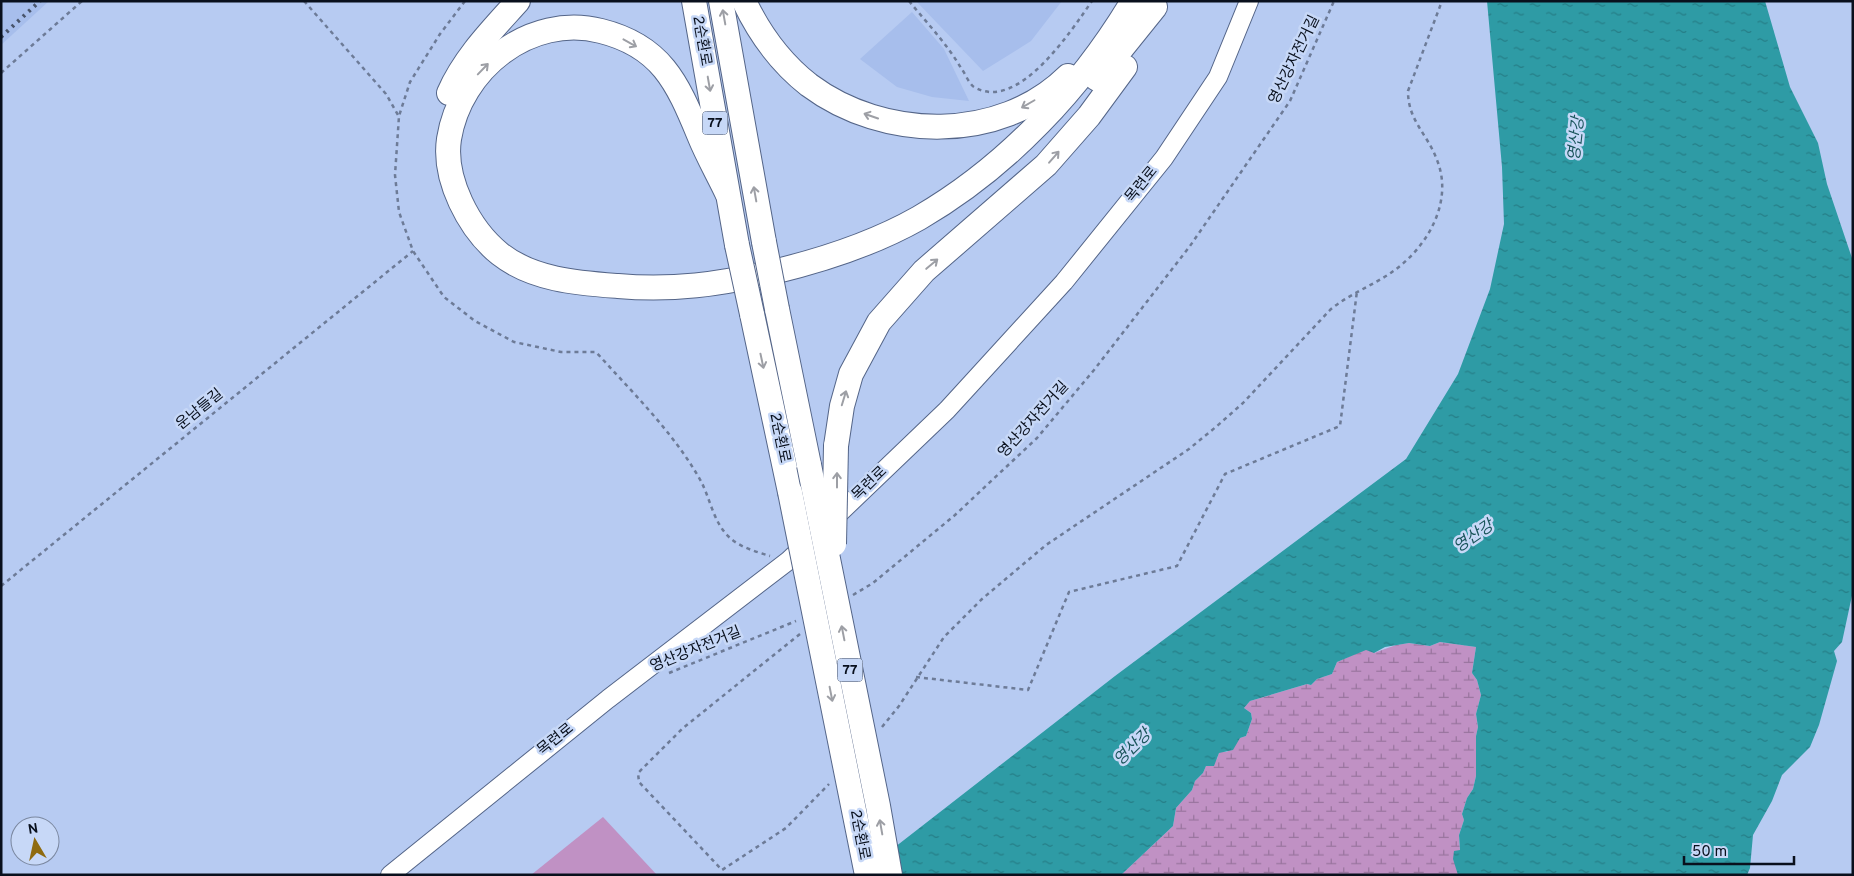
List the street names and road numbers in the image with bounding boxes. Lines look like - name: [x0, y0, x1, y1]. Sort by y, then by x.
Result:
- street label: 영산강자전거길: [1265, 12, 1325, 108]
- street label: 2순환로: [687, 14, 716, 68]
- road number: 77: [702, 112, 728, 134]
- street label: 목련로: [1122, 163, 1162, 207]
- street label: 영산강자전거길: [995, 378, 1073, 462]
- street label: 운남들길: [173, 385, 227, 435]
- street label: 2순환로: [764, 411, 795, 465]
- street label: 목련로: [849, 463, 891, 505]
- street label: 영산강자전거길: [648, 623, 744, 677]
- road number: 77: [838, 658, 862, 682]
- street label: 목련로: [534, 720, 578, 760]
- street label: 2순환로: [845, 808, 874, 862]

